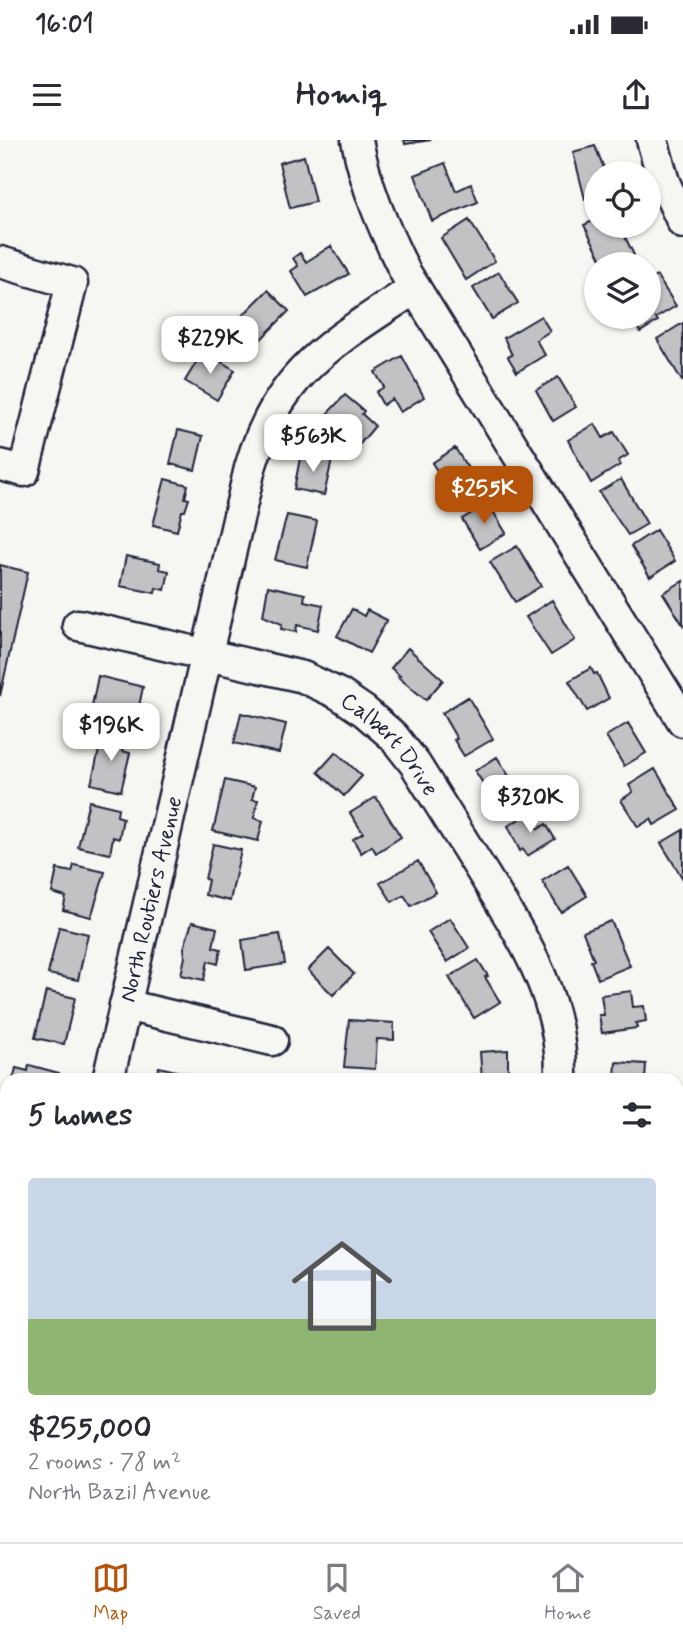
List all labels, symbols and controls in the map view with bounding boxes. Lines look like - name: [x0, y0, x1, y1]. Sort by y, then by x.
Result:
- text: 16:01: [35, 8, 94, 42]
- text: Homiq: [296, 74, 387, 116]
- icon: menu: [28, 76, 66, 114]
- icon: share: [617, 76, 655, 114]
- map controls: [584, 161, 661, 329]
- button: locate: [584, 161, 661, 238]
- button: layers: [584, 252, 661, 329]
- pin: $229K: [161, 316, 259, 376]
- text: $229K: [177, 324, 243, 354]
- pin: $563K: [264, 414, 362, 474]
- text: $563K: [280, 422, 346, 452]
- pin: $255K: [435, 466, 533, 526]
- text: $255K: [451, 474, 517, 504]
- street label: Calbert Drive: [334, 686, 444, 802]
- pin: $196K: [62, 704, 160, 763]
- text: $196K: [79, 711, 143, 741]
- pin: $320K: [481, 776, 579, 835]
- text: $320K: [497, 783, 563, 813]
- street label: North Routiers Avenue: [114, 793, 190, 1005]
- text: 5 homes: [28, 1096, 133, 1135]
- icon: filters: [618, 1096, 656, 1134]
- icon: home: [279, 1223, 405, 1349]
- text: $255,000: [28, 1409, 151, 1448]
- text: 2 rooms · 78 m²: [28, 1448, 181, 1478]
- text: North Bazil Avenue: [28, 1478, 211, 1508]
- tab: Map: [92, 1559, 130, 1626]
- tab: Saved: [313, 1559, 361, 1626]
- tab: Home: [544, 1559, 591, 1626]

